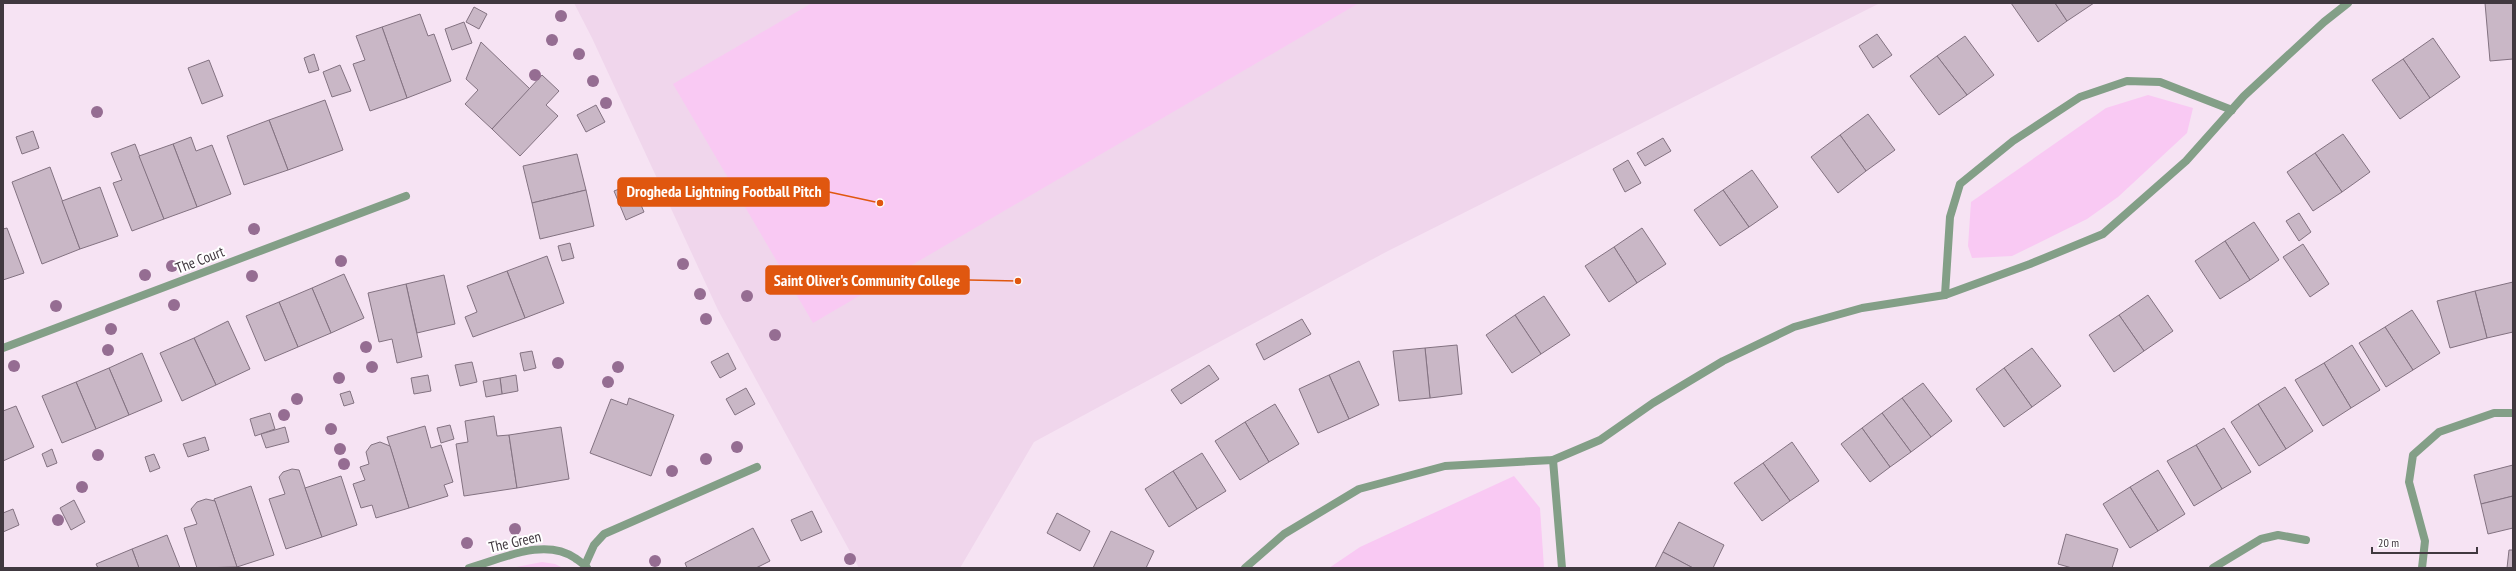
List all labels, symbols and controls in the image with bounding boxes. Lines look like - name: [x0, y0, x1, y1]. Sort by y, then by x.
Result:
- callout: Drogheda Lightning Football Pitch: [618, 178, 829, 206]
- text: Drogheda Lightning Football Pitch: [626, 181, 822, 201]
- street label: The Court: [173, 242, 227, 277]
- callout: Saint Oliver's Community College: [766, 266, 969, 294]
- text: Saint Oliver's Community College: [774, 270, 960, 290]
- street label: The Green: [487, 526, 543, 557]
- scale bar: [2372, 529, 2477, 555]
- text: 20 m: [2378, 535, 2399, 550]

